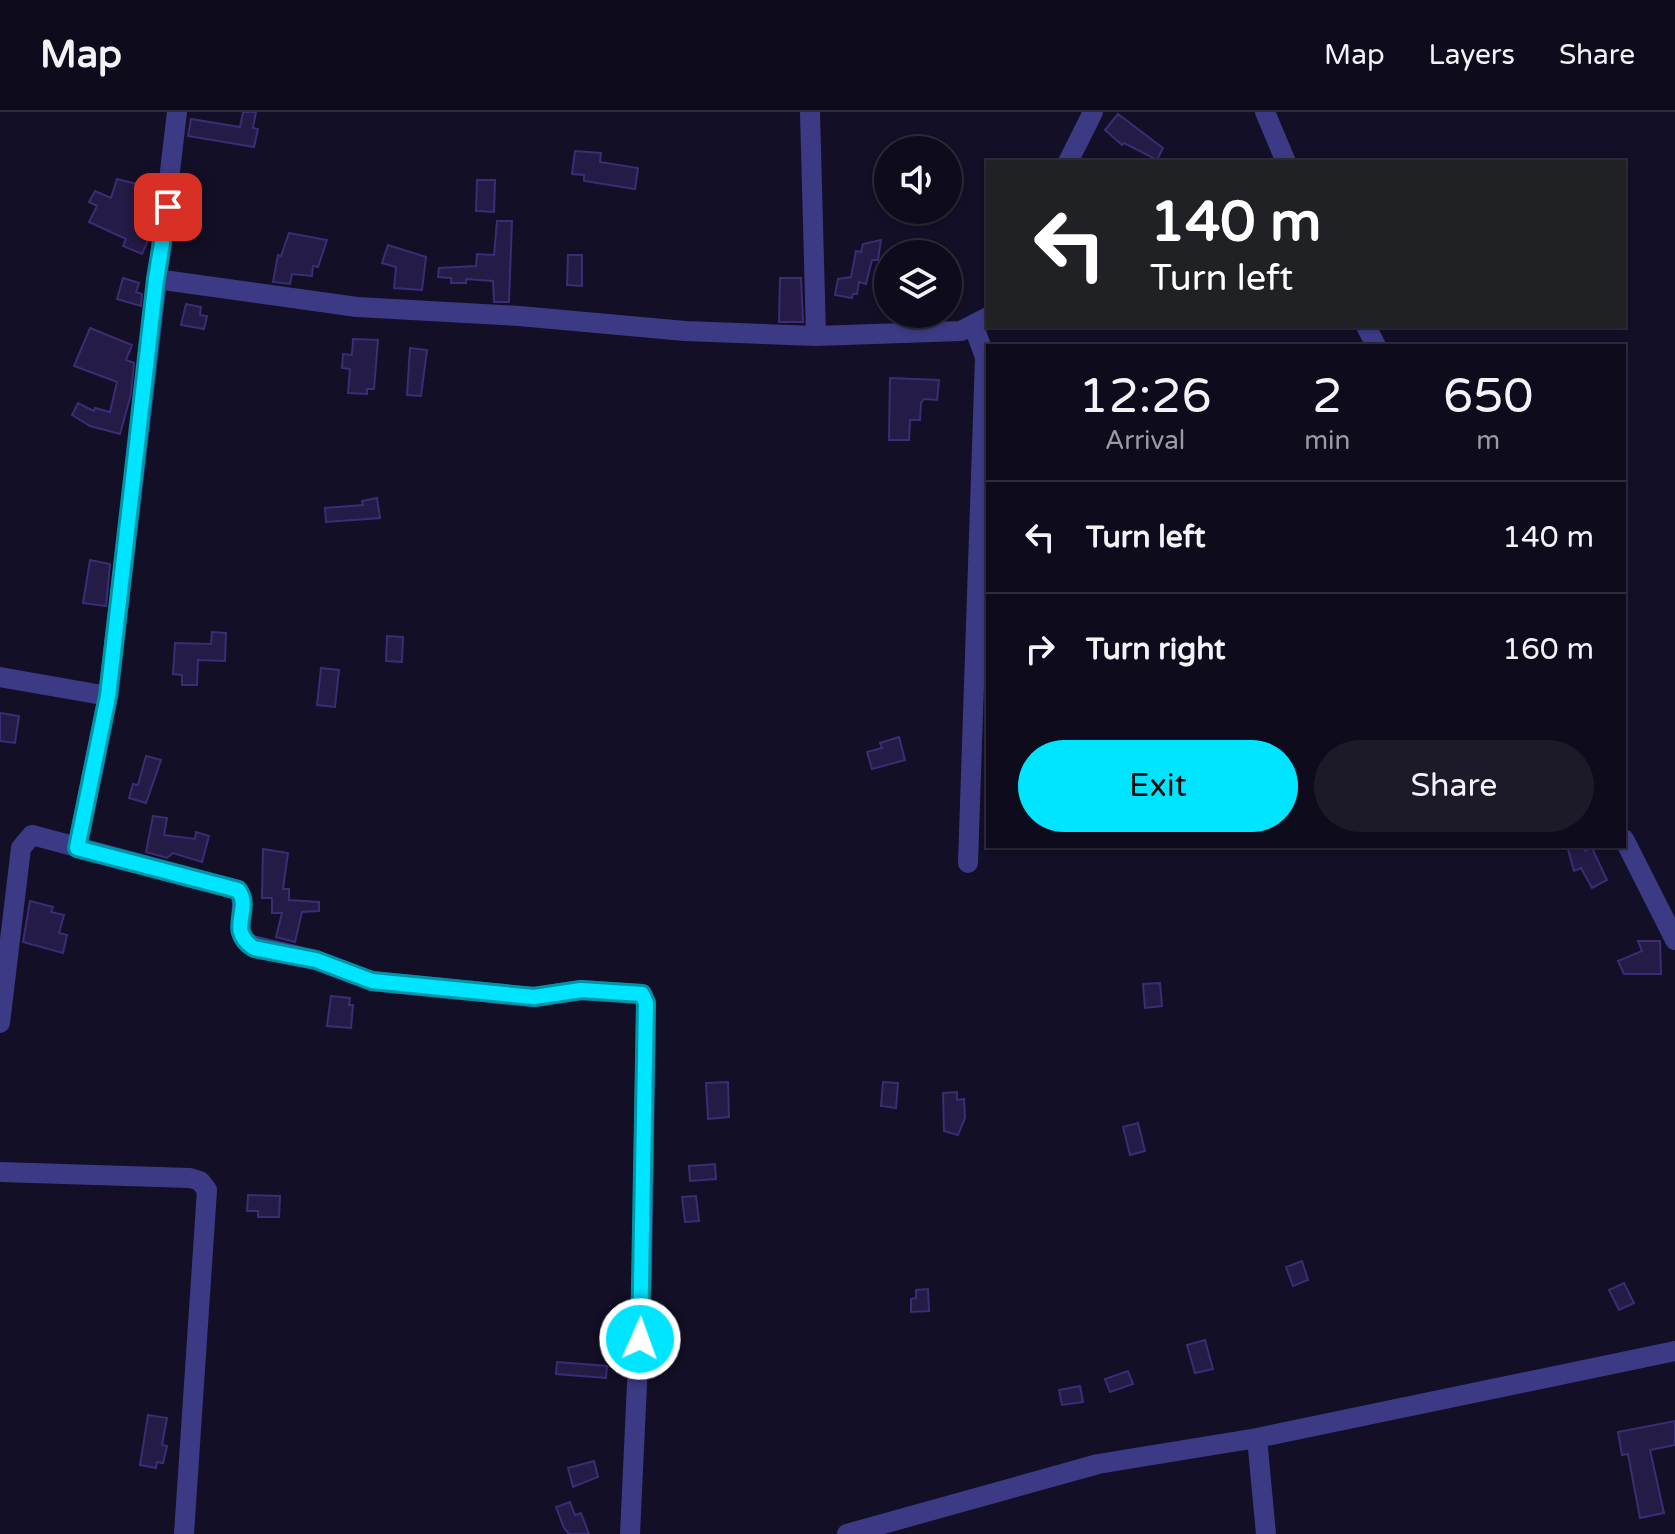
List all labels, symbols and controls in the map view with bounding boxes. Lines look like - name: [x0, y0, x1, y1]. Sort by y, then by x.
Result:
- text: Map: [40, 32, 122, 78]
- text: Map: [1324, 38, 1385, 72]
- text: Layers: [1429, 38, 1515, 72]
- text: Share: [1559, 38, 1635, 72]
- map controls: [874, 136, 962, 328]
- button: sound: [874, 136, 962, 224]
- pin: [134, 173, 202, 241]
- icon: arrive: [146, 185, 190, 229]
- text: 140 m: [1150, 189, 1321, 256]
- icon: left: [1018, 192, 1122, 296]
- button: layers: [874, 240, 962, 328]
- text: Turn left: [1150, 257, 1293, 300]
- text: 12:26: [1079, 368, 1212, 426]
- text: 2: [1312, 368, 1342, 426]
- text: 650: [1443, 368, 1533, 426]
- text: Arrival: [1105, 425, 1185, 456]
- text: min: [1304, 425, 1350, 456]
- text: m: [1476, 425, 1500, 456]
- icon: left: [1018, 515, 1062, 559]
- text: Turn left: [1086, 519, 1205, 556]
- text: 140 m: [1502, 519, 1594, 556]
- icon: right: [1018, 627, 1062, 671]
- text: Turn right: [1086, 631, 1226, 668]
- text: 160 m: [1502, 631, 1594, 668]
- button: Exit: [1018, 740, 1298, 832]
- button: Share: [1314, 740, 1594, 832]
- position arrow: [598, 1297, 682, 1381]

